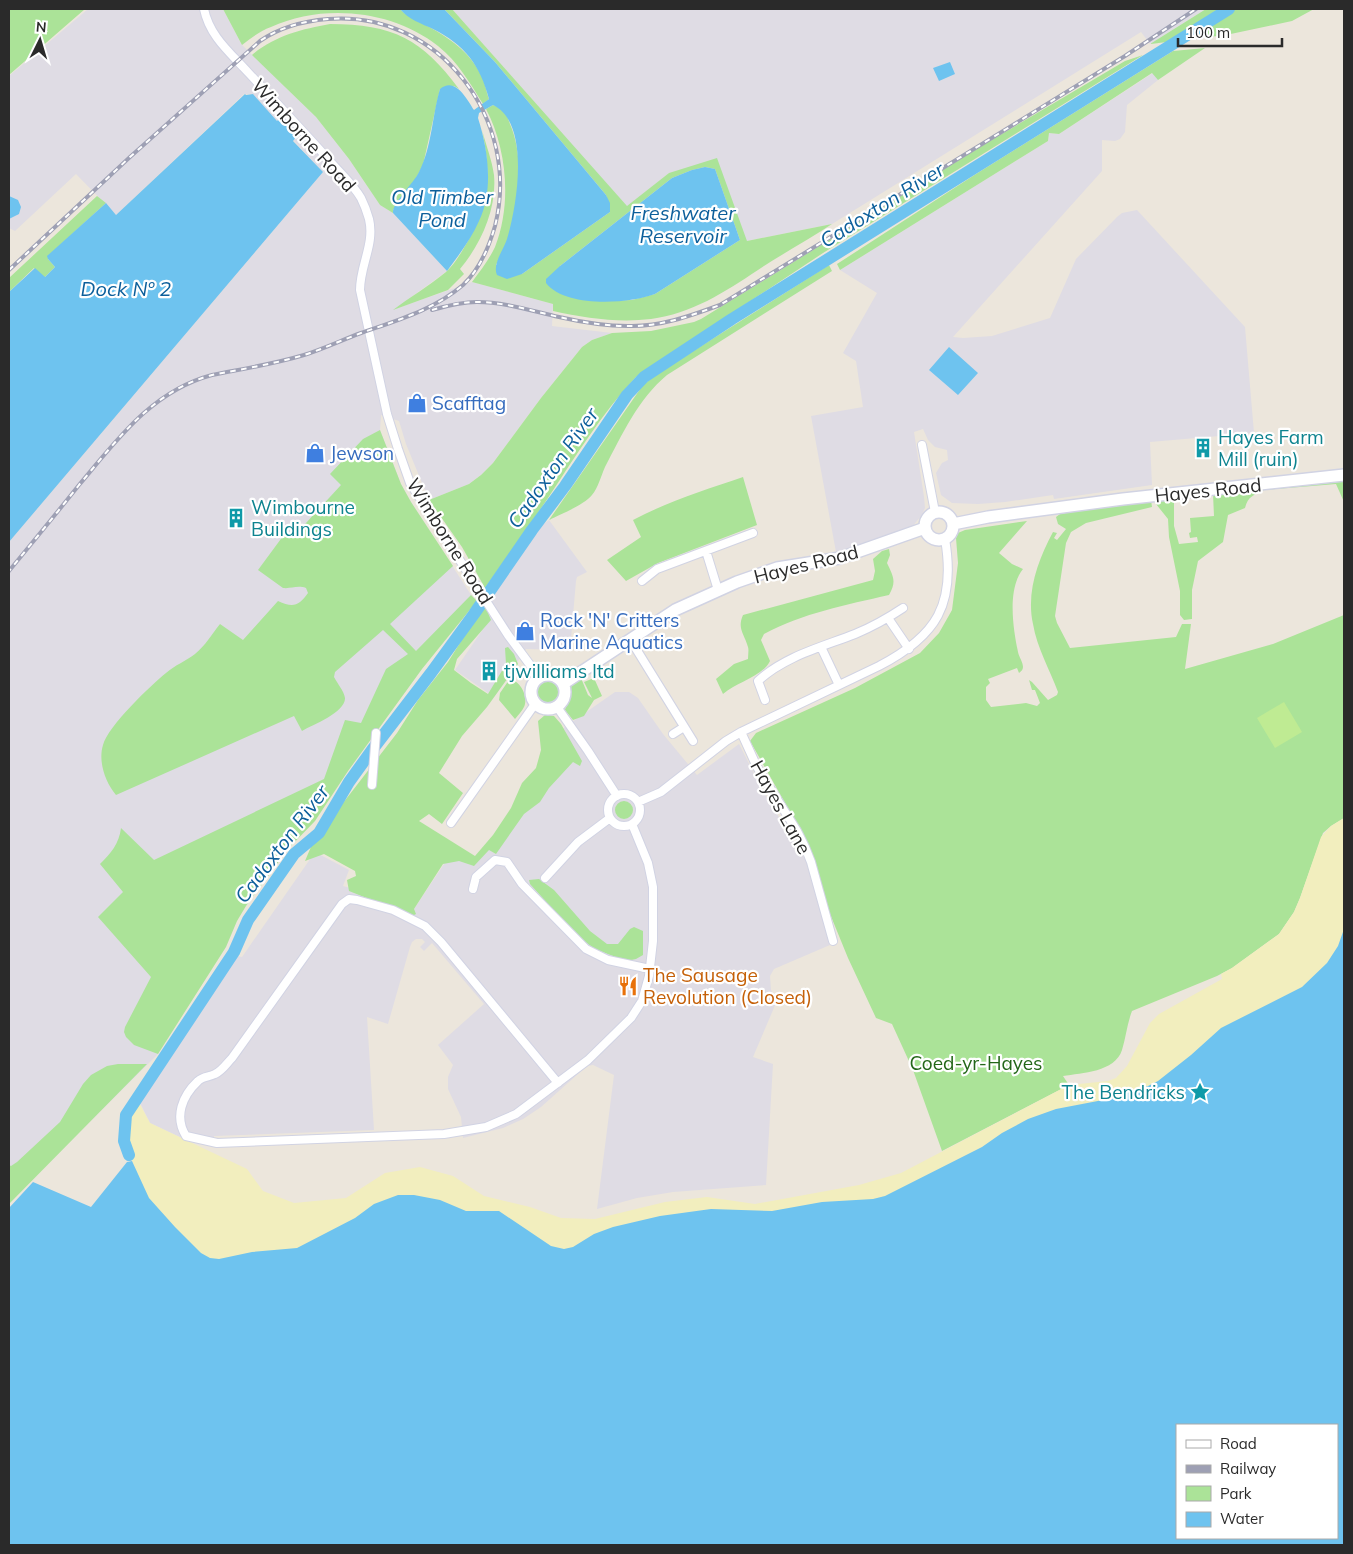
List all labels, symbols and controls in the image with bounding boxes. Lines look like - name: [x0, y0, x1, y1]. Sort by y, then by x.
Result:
- north arrow: [15, 15, 65, 65]
- scale bar: [1178, 15, 1282, 47]
- text: N: [35, 18, 47, 36]
- text: 100 m: [1186, 23, 1230, 42]
- street label: Wimborne Road: [247, 73, 361, 197]
- water label: Cadoxton River: [815, 156, 949, 253]
- water label: Old Timber Pond: [391, 184, 494, 232]
- water label: Freshwater Reservoir: [631, 200, 736, 248]
- water label: Dock Nº 2: [81, 276, 171, 301]
- place label: Scafftag: [432, 391, 506, 415]
- shop icon: Scafftag: [406, 392, 428, 414]
- water label: Cadoxton River: [502, 402, 604, 533]
- place label: Hayes Farm Mill (ruin): [1218, 425, 1324, 471]
- building icon: Hayes Farm Mill (ruin): [1192, 437, 1214, 459]
- place label: Jewson: [330, 441, 394, 465]
- shop icon: Jewson: [304, 442, 326, 464]
- street label: Hayes Road: [1153, 472, 1263, 508]
- street label: Wimborne Road: [402, 473, 498, 609]
- place label: Wimbourne Buildings: [251, 495, 355, 541]
- building icon: Wimbourne Buildings: [225, 507, 247, 529]
- street label: Hayes Road: [751, 539, 861, 589]
- place label: Rock 'N' Critters Marine Aquatics: [540, 608, 683, 654]
- shop icon: Rock 'N' Critters Marine Aquatics: [514, 620, 536, 642]
- place label: tjwilliams ltd: [504, 659, 615, 683]
- building icon: tjwilliams ltd: [478, 660, 500, 682]
- street label: Hayes Lane: [745, 756, 817, 858]
- water label: Cadoxton River: [229, 779, 335, 908]
- place label: The Sausage Revolution (Closed): [643, 963, 812, 1009]
- restaurant icon: The Sausage Revolution (Closed): [617, 975, 639, 997]
- park label: Coed-yr-Hayes: [910, 1051, 1042, 1075]
- place label: The Bendricks: [1061, 1080, 1185, 1104]
- place icon: The Bendricks: [1189, 1081, 1211, 1103]
- legend: [1176, 1424, 1338, 1539]
- text: Road: [1220, 1434, 1257, 1453]
- text: Railway: [1220, 1459, 1276, 1478]
- text: Park: [1220, 1484, 1252, 1503]
- text: Water: [1220, 1509, 1264, 1528]

